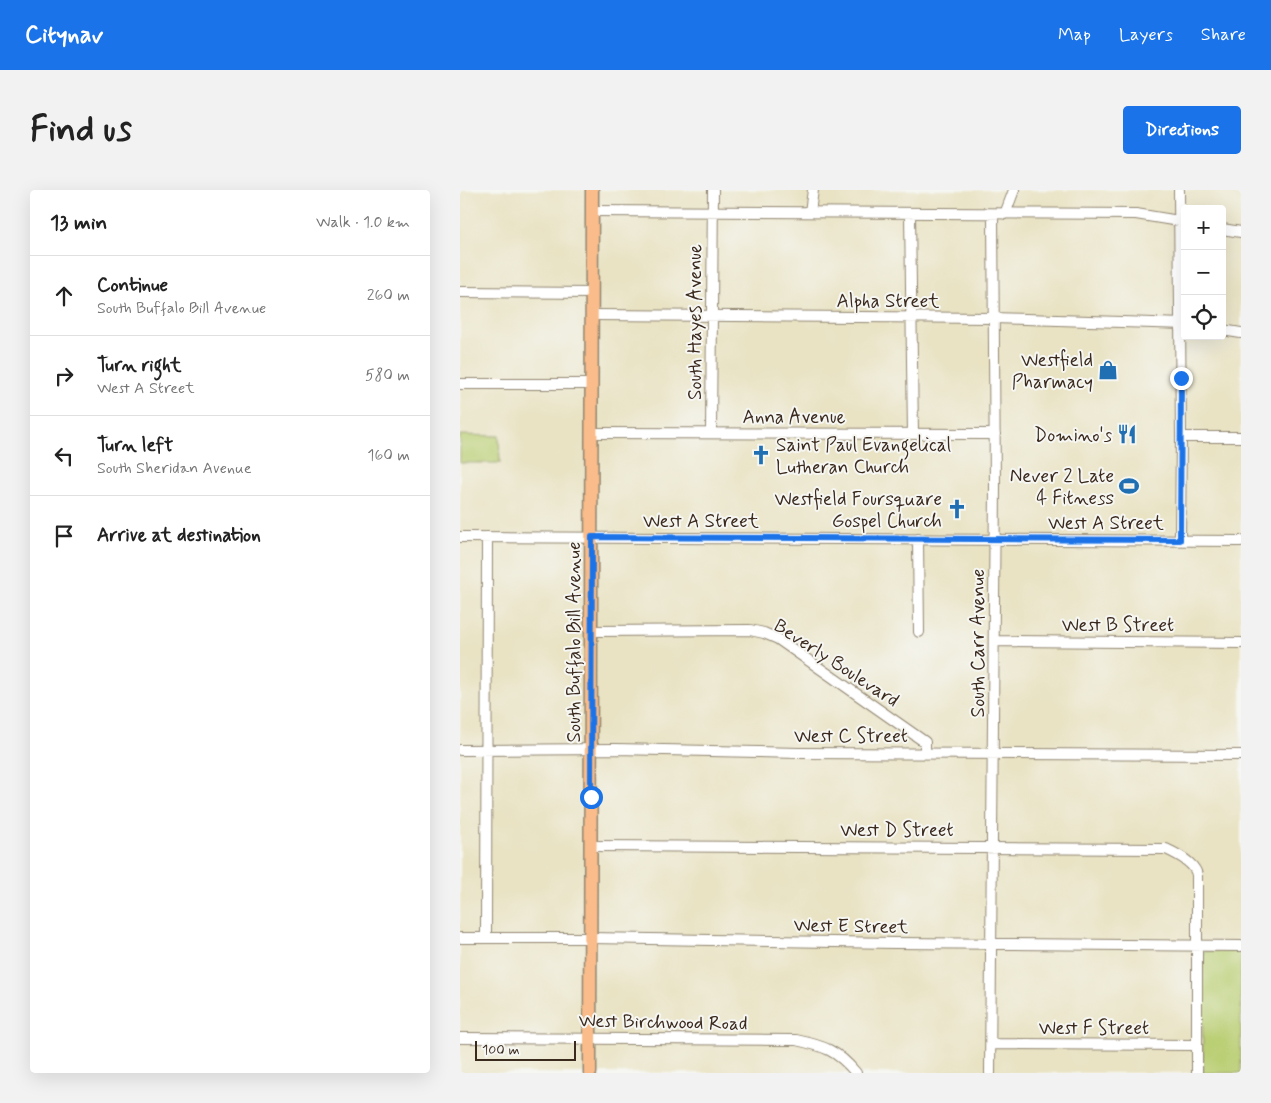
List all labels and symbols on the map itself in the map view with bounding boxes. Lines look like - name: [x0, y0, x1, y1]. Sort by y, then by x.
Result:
- street label: South Hayes Avenue: [683, 244, 708, 400]
- street label: Alpha Street: [837, 289, 939, 314]
- place label: Westfield Pharmacy: [1012, 348, 1093, 395]
- shop icon: Westfield Pharmacy: [1097, 359, 1119, 381]
- route end: [1170, 367, 1193, 390]
- street label: Anna Avenue: [743, 405, 846, 430]
- place label: Domino's: [1034, 423, 1113, 448]
- restaurant icon: Domino's: [1116, 423, 1138, 445]
- place label: Saint Paul Evangelical Lutheran Church: [776, 433, 952, 480]
- church icon: Saint Paul Evangelical Lutheran Church: [750, 444, 772, 466]
- place label: Never 2 Late 4 Fitness: [1010, 464, 1114, 511]
- sports icon: Never 2 Late 4 Fitness: [1118, 475, 1140, 497]
- place label: Westfield Foursquare Gospel Church: [775, 487, 942, 534]
- church icon: Westfield Foursquare Gospel Church: [946, 498, 968, 520]
- street label: West A Street: [643, 509, 759, 534]
- street label: West A Street: [1048, 511, 1164, 536]
- street label: South Buffalo Bill Avenue: [562, 542, 587, 742]
- street label: South Carr Avenue: [966, 569, 991, 717]
- street label: Beverly Boulevard: [769, 613, 904, 713]
- street label: West B Street: [1062, 613, 1174, 638]
- street label: West C Street: [794, 724, 908, 749]
- route start: [580, 786, 603, 809]
- street label: West D Street: [840, 818, 954, 843]
- street label: West E Street: [793, 913, 909, 940]
- street label: West Birchwood Road: [578, 1009, 748, 1036]
- street label: West F Street: [1039, 1016, 1149, 1041]
- scale bar: [475, 1038, 576, 1061]

